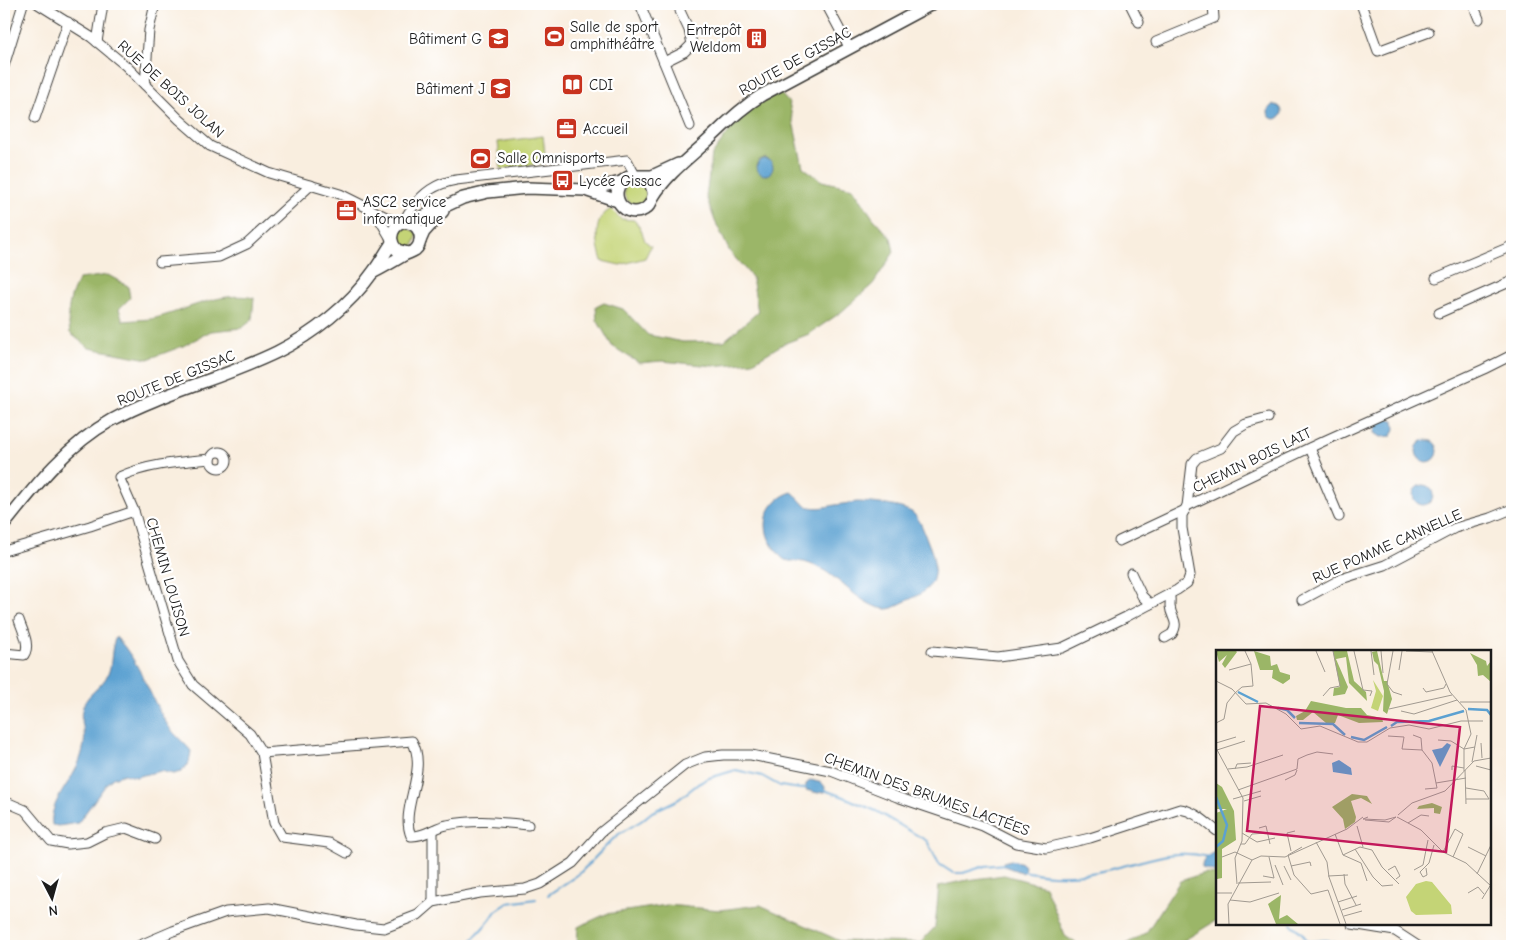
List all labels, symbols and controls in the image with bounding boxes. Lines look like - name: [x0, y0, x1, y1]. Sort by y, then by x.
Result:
- place label: Salle de sport amphithéâtre: [570, 18, 659, 53]
- place label: Entrepôt Weldom: [686, 21, 742, 56]
- street label: ROUTE DE GISSAC: [736, 23, 854, 99]
- sports icon: Salle de sport amphithéâtre: [542, 24, 566, 48]
- school or university icon: Bâtiment G: [486, 27, 510, 51]
- building icon: Entrepôt Weldom: [745, 27, 769, 51]
- place label: Bâtiment G: [409, 30, 482, 48]
- street label: RUE DE BOIS JOLAN: [114, 36, 228, 142]
- library icon: CDI: [561, 73, 585, 97]
- place label: CDI: [589, 76, 613, 94]
- school or university icon: Bâtiment J: [489, 77, 513, 101]
- place label: Bâtiment J: [416, 80, 485, 98]
- office icon: Accueil: [555, 117, 579, 141]
- place label: Accueil: [583, 120, 628, 138]
- sports icon: Salle Omnisports: [469, 146, 493, 170]
- place label: Salle Omnisports: [497, 149, 605, 167]
- bus stop icon: Lycée Gissac: [551, 169, 575, 193]
- place label: Lycée Gissac: [579, 172, 662, 190]
- place label: ASC2 service informatique: [363, 193, 447, 228]
- office icon: ASC2 service informatique: [335, 199, 359, 223]
- street label: ROUTE DE GISSAC: [114, 346, 238, 410]
- street label: CHEMIN BOIS LAIT: [1190, 423, 1315, 497]
- street label: RUE POMME CANNELLE: [1310, 505, 1464, 587]
- street label: CHEMIN LOUISON: [142, 515, 194, 639]
- inset map: [1216, 650, 1491, 925]
- street label: CHEMIN DES BRUMES LACTÉES: [822, 747, 1033, 840]
- north arrow: [28, 872, 78, 922]
- text: N: [48, 902, 59, 919]

